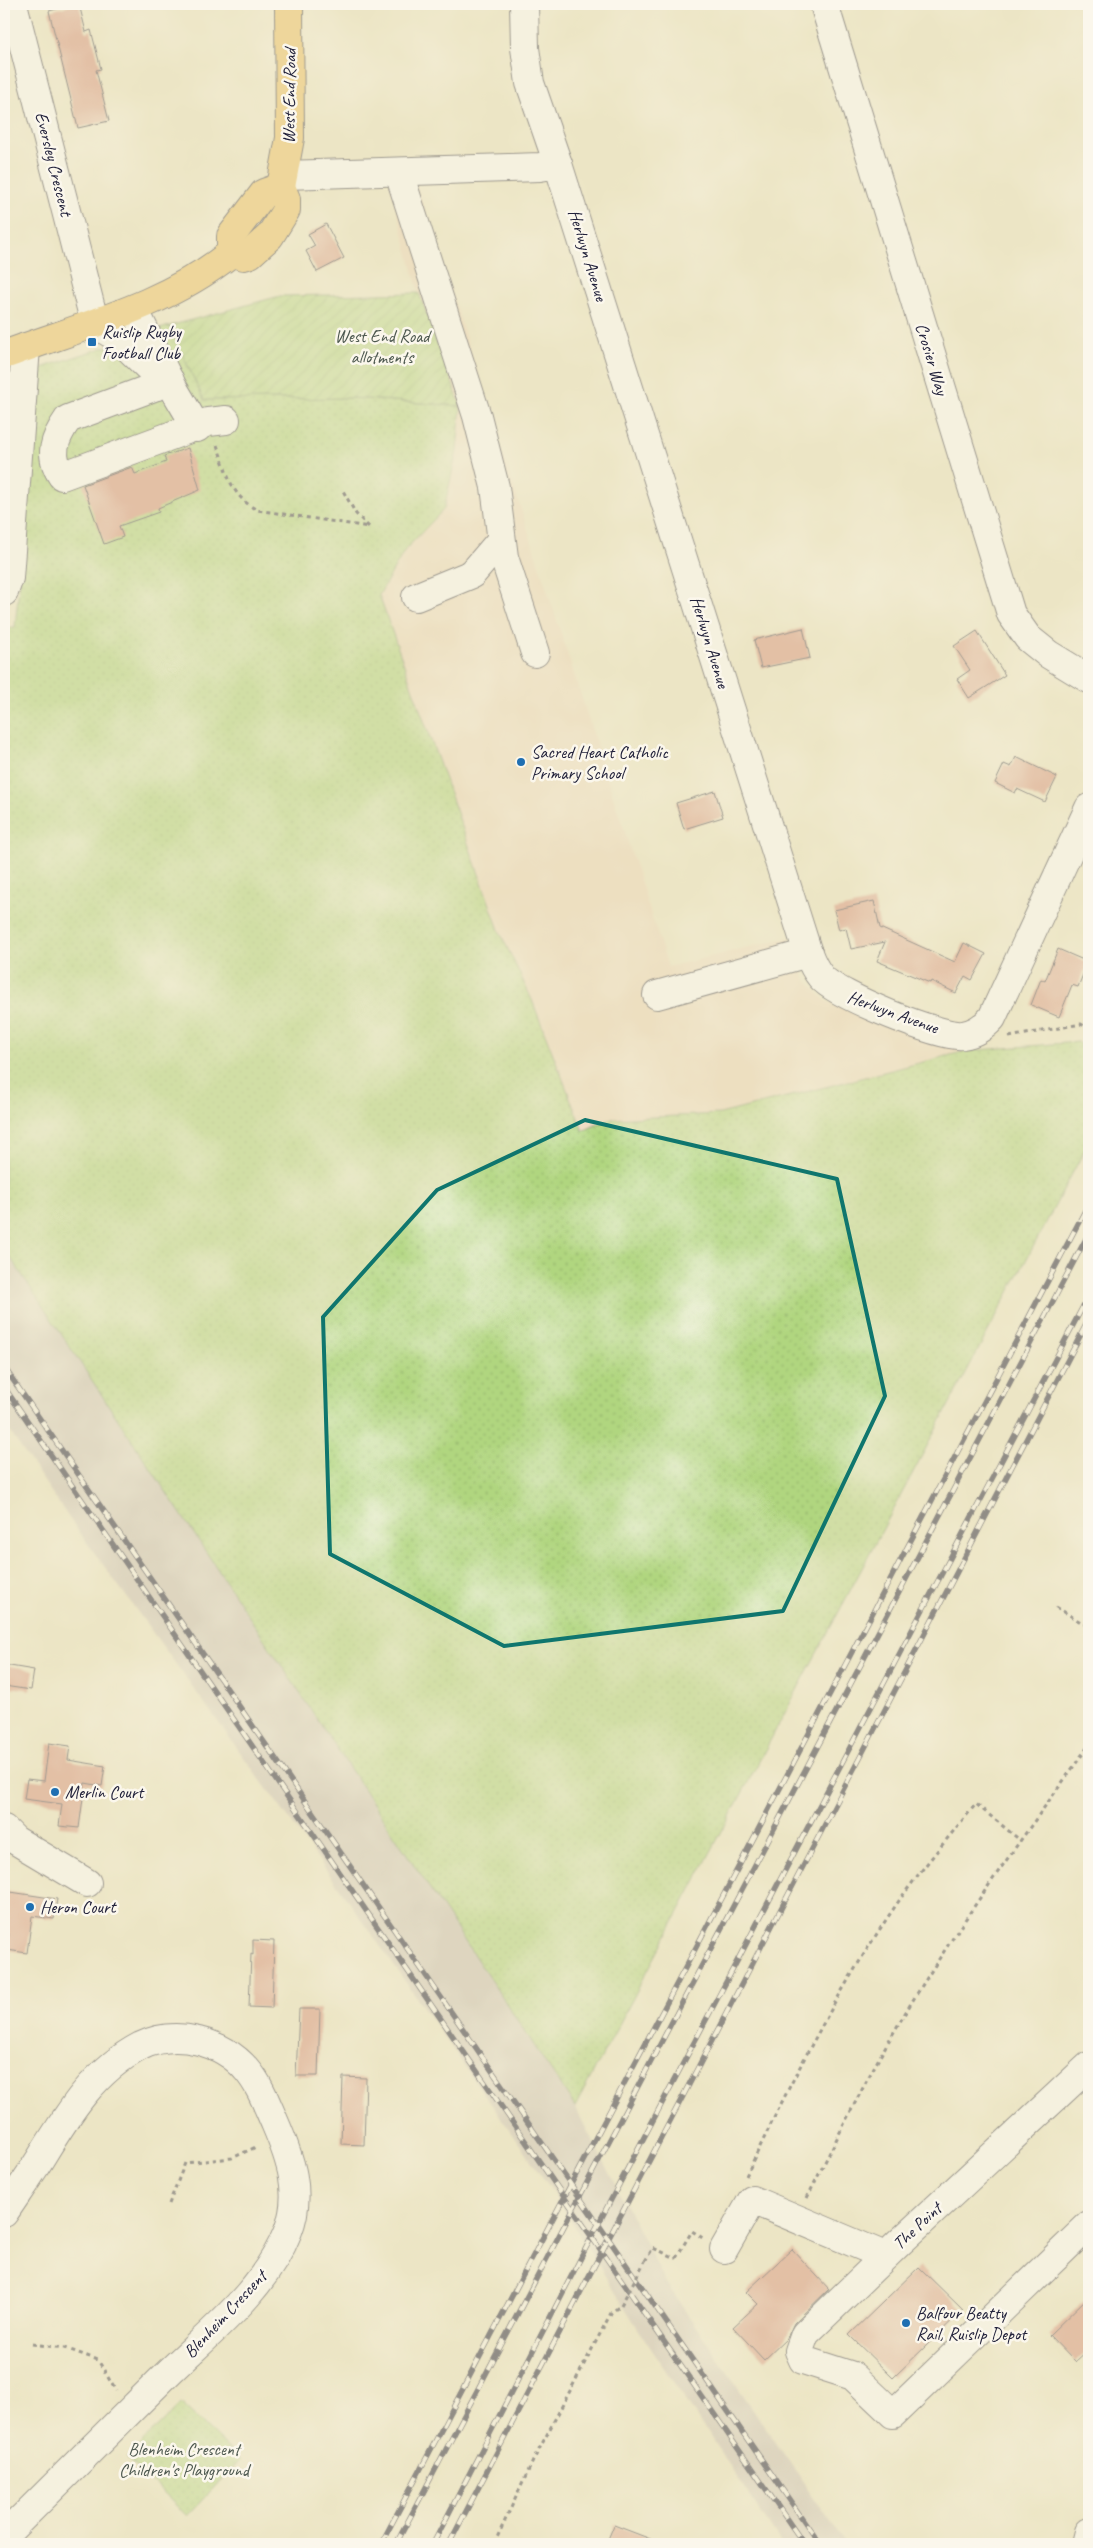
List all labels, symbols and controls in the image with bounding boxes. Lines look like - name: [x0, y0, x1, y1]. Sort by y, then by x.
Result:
- street label: West End Road: [277, 46, 301, 144]
- street label: Eversley Crescent: [30, 110, 78, 220]
- street label: Herlwyn Avenue: [564, 206, 613, 305]
- street label: Crosier Way: [911, 320, 954, 399]
- place label: Ruislip Rugby Football Club: [102, 321, 183, 364]
- park label: West End Road allotments: [335, 325, 432, 368]
- marker: Ruislip Rugby Football Club: [86, 336, 98, 348]
- street label: Herlwyn Avenue: [686, 593, 735, 692]
- place label: Sacred Heart Catholic Primary School: [531, 741, 669, 784]
- marker: Sacred Heart Catholic Primary School: [515, 756, 527, 768]
- street label: Herlwyn Avenue: [845, 985, 942, 1039]
- place label: Merlin Court: [65, 1781, 145, 1803]
- marker: Merlin Court: [49, 1786, 61, 1798]
- place label: Heron Court: [40, 1896, 117, 1918]
- marker: Heron Court: [24, 1901, 36, 1913]
- street label: The Point: [888, 2196, 948, 2254]
- street label: Blenheim Crescent: [179, 2263, 273, 2362]
- place label: Balfour Beatty Rail, Ruislip Depot: [916, 2302, 1028, 2345]
- marker: Balfour Beatty Rail, Ruislip Depot: [900, 2317, 912, 2329]
- park label: Blenheim Crescent Children's Playground: [119, 2438, 252, 2481]

